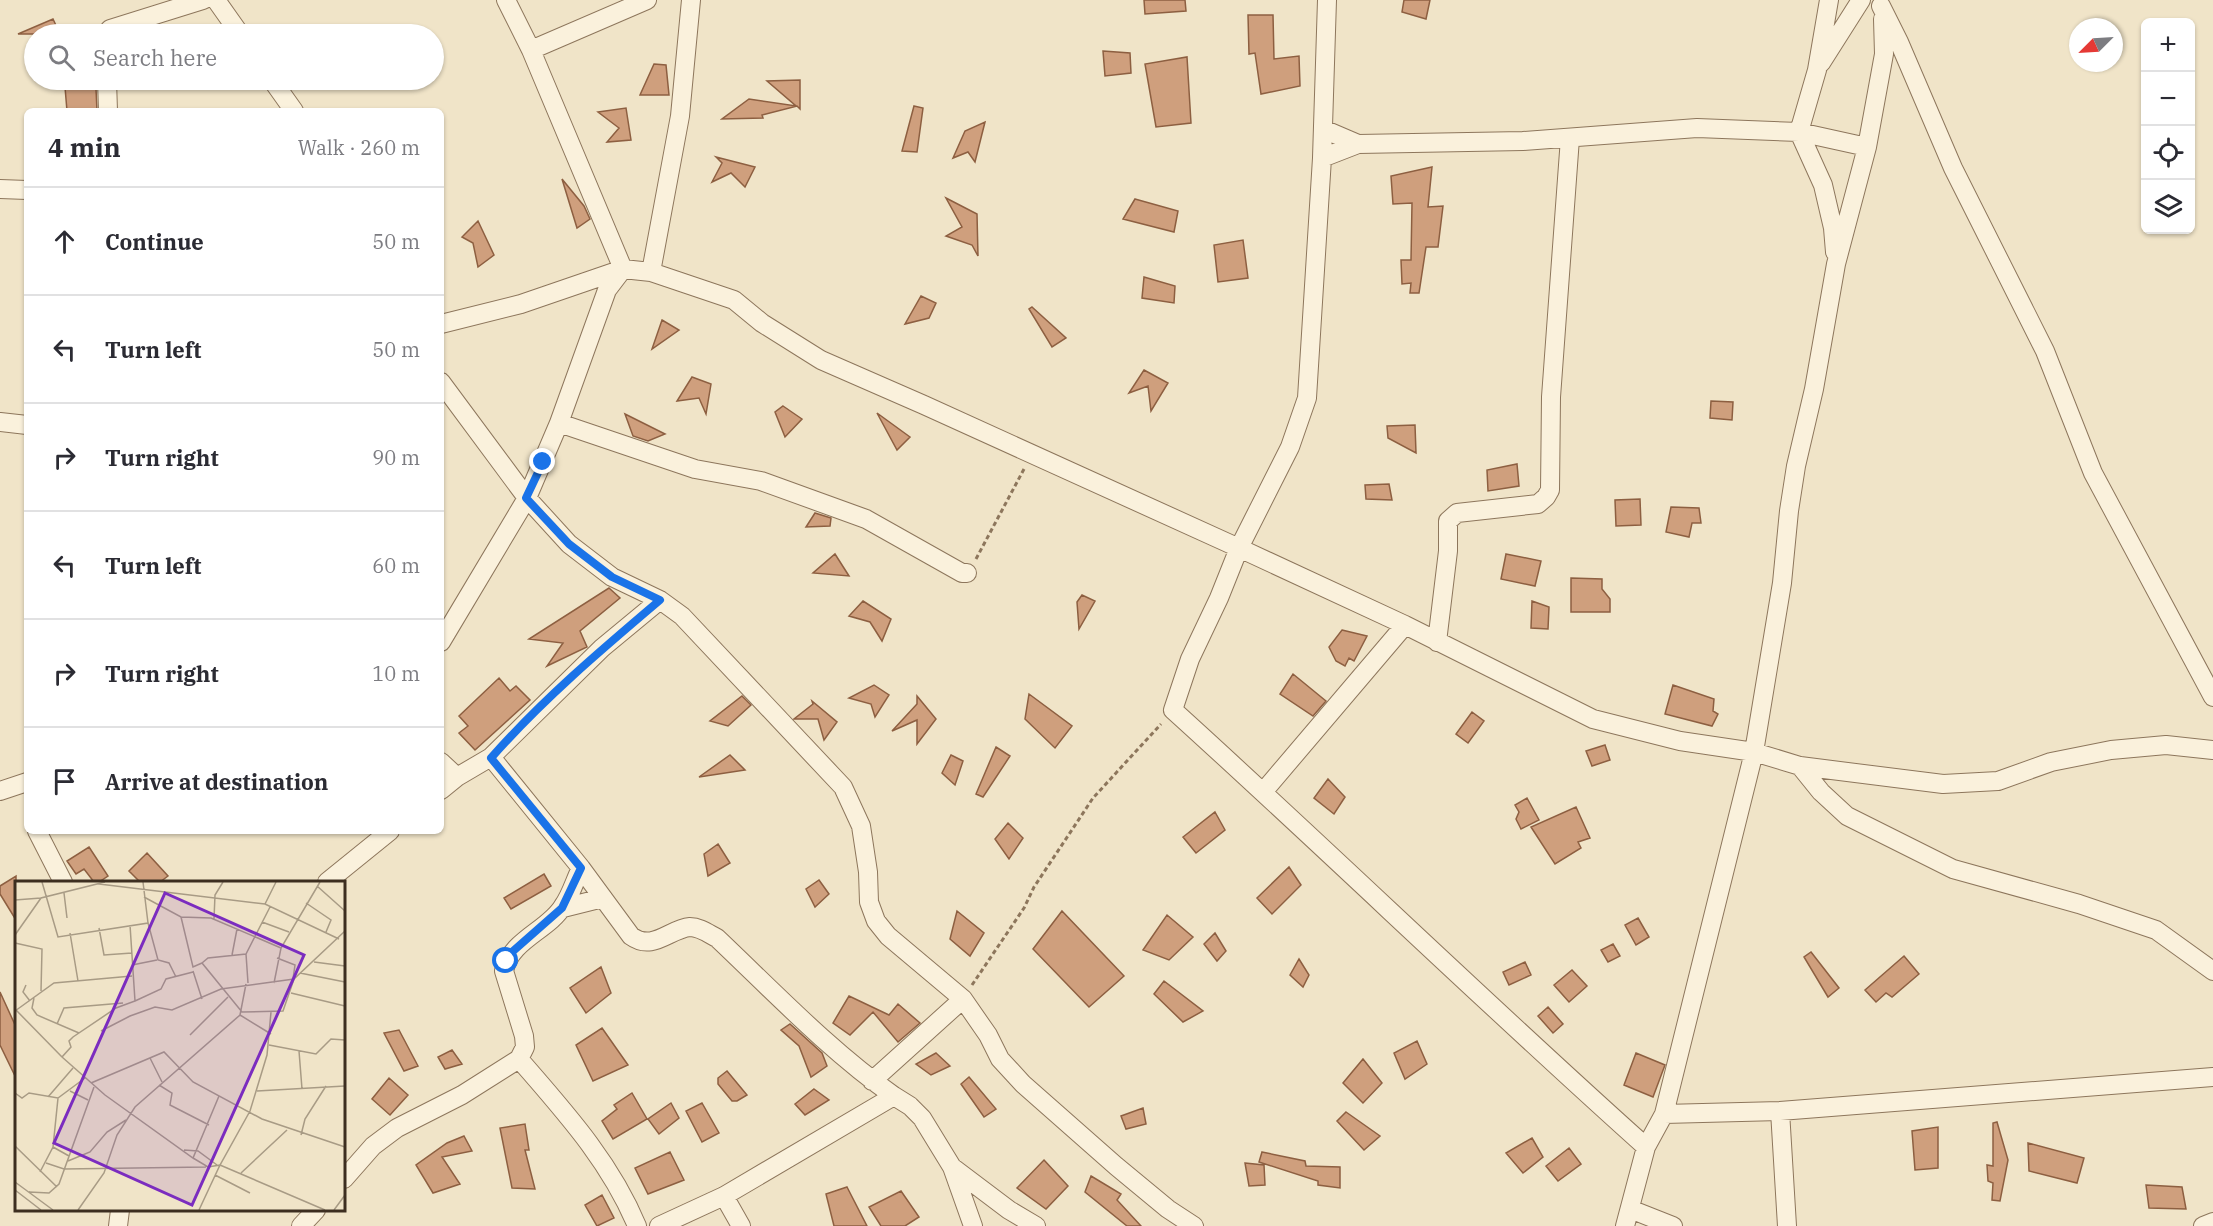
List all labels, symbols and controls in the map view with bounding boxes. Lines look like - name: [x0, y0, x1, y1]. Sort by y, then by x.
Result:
- north arrow: [2069, 18, 2123, 72]
- map controls: [2141, 18, 2195, 234]
- button: +: [2141, 18, 2195, 72]
- search box: [24, 24, 444, 90]
- icon: search: [45, 41, 78, 74]
- text: Search here: [93, 43, 217, 72]
- button: −: [2141, 72, 2195, 126]
- button: locate: [2141, 126, 2195, 180]
- text: 4 min: [48, 130, 121, 164]
- text: Walk · 260 m: [298, 134, 420, 161]
- button: layers: [2141, 180, 2195, 234]
- icon: ahead: [48, 225, 81, 258]
- text: Continue: [105, 227, 204, 256]
- text: 50 m: [372, 228, 420, 255]
- icon: left: [48, 333, 81, 366]
- text: Turn left: [105, 335, 201, 364]
- text: 50 m: [372, 336, 420, 363]
- icon: right: [48, 441, 81, 474]
- text: Turn right: [105, 443, 219, 472]
- text: 90 m: [372, 444, 420, 471]
- route end: [529, 448, 555, 474]
- icon: left: [48, 549, 81, 582]
- text: Turn left: [105, 551, 201, 580]
- text: 60 m: [372, 552, 420, 579]
- icon: right: [48, 657, 81, 690]
- text: Turn right: [105, 659, 219, 688]
- text: 10 m: [372, 660, 420, 687]
- icon: arrive: [48, 765, 81, 798]
- text: Arrive at destination: [105, 767, 328, 796]
- inset map: [15, 881, 345, 1211]
- route start: [492, 947, 518, 973]

